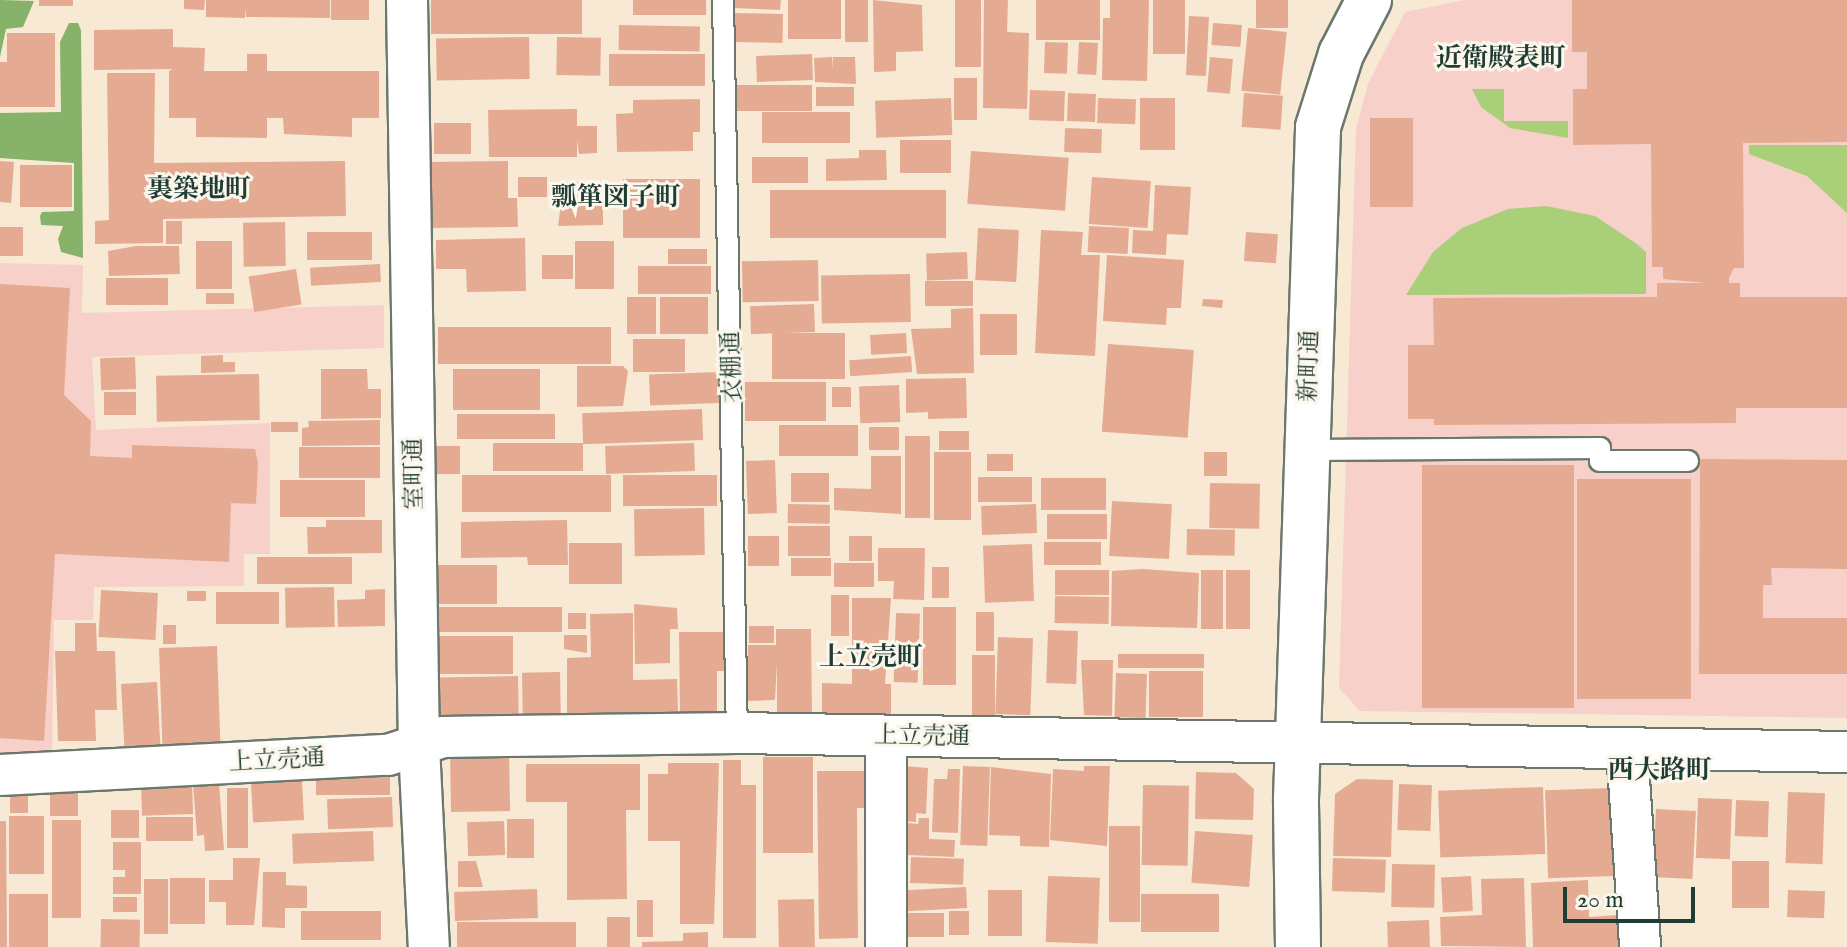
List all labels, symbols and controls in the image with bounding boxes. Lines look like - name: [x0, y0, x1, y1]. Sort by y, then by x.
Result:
- district label: 近衛殿表町: [1436, 43, 1566, 75]
- district label: 裏築地町: [147, 174, 251, 206]
- district label: 瓢箪図子町: [551, 182, 681, 214]
- street label: 新町通: [1294, 330, 1326, 402]
- street label: 衣棚通: [717, 331, 749, 403]
- street label: 室町通: [400, 438, 430, 510]
- district label: 上立売町: [819, 642, 923, 674]
- street label: 上立売通: [874, 722, 970, 752]
- street label: 上立売通: [228, 744, 326, 778]
- district label: 西大路町: [1608, 755, 1712, 787]
- scale bar: [1567, 871, 1699, 921]
- text: 20 m: [1577, 885, 1624, 916]

